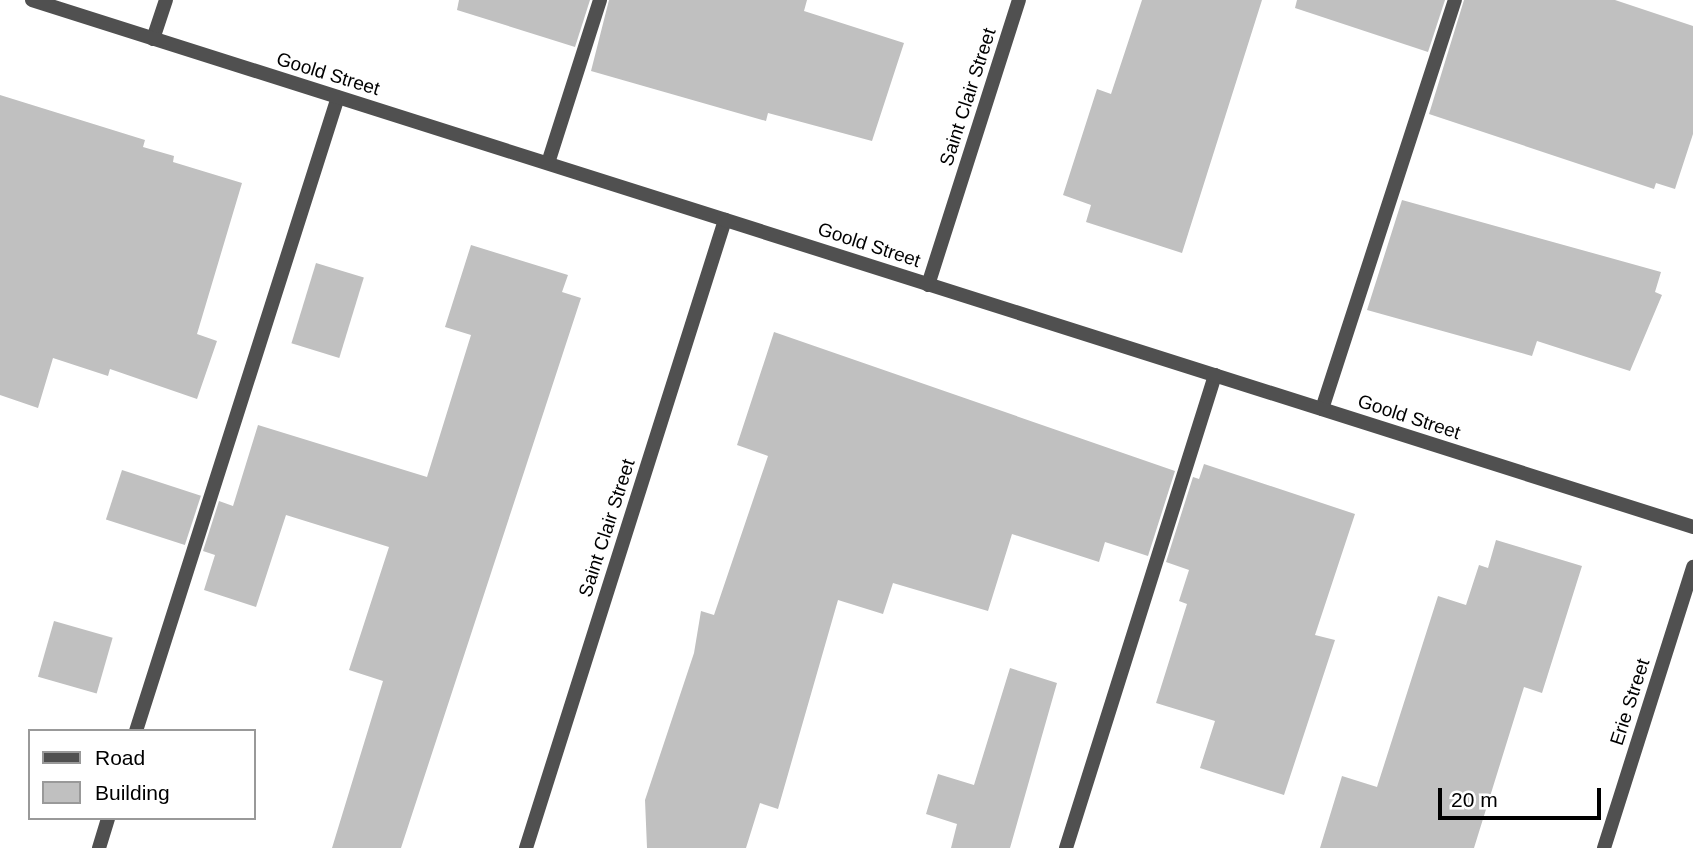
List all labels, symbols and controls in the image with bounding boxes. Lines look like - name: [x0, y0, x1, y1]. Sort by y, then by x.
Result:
- street label: Saint Clair Street: [935, 25, 1001, 169]
- street label: Goold Street: [274, 48, 382, 100]
- street label: Goold Street: [815, 218, 923, 272]
- street label: Goold Street: [1355, 390, 1463, 444]
- street label: Saint Clair Street: [574, 456, 640, 600]
- street label: Erie Street: [1605, 656, 1655, 748]
- legend: [28, 729, 256, 820]
- text: Road: [95, 746, 145, 769]
- scale bar: [1441, 774, 1604, 818]
- text: Building: [95, 781, 170, 804]
- text: 20 m: [1451, 788, 1498, 811]

